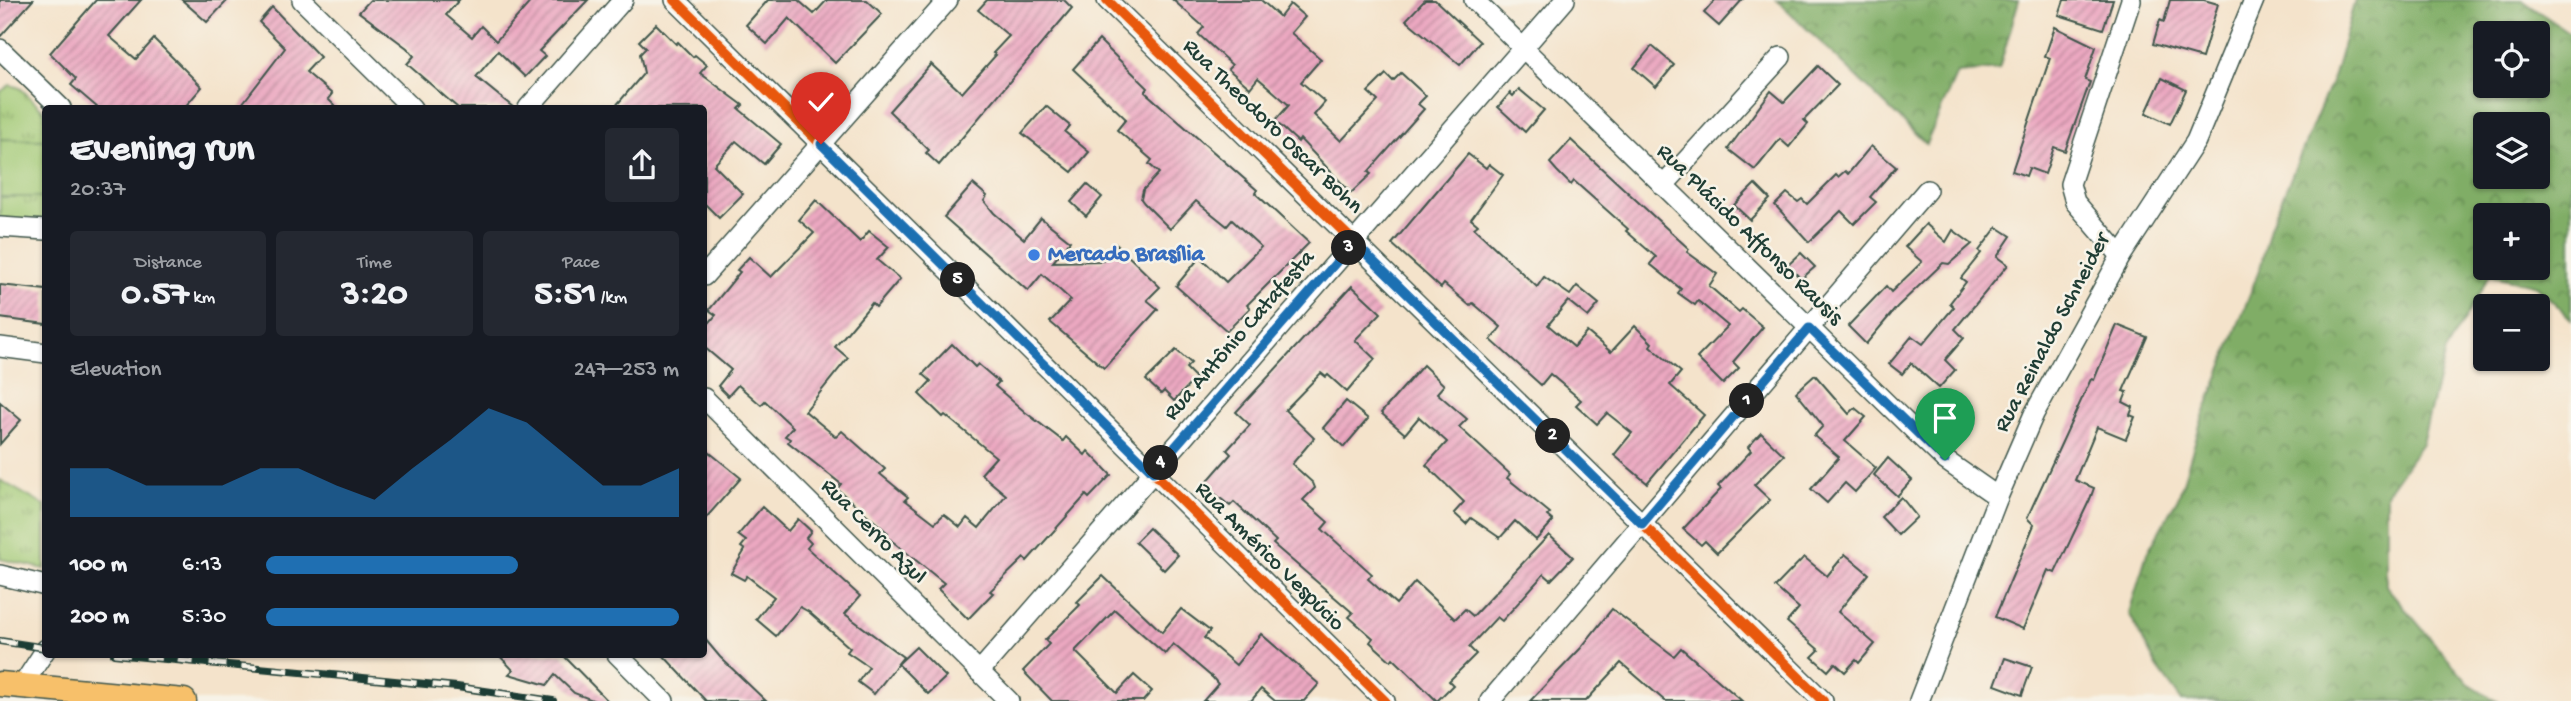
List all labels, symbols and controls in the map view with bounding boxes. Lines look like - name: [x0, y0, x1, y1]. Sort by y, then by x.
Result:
- map controls: [2473, 21, 2550, 371]
- button: locate: [2473, 21, 2550, 98]
- street label: Rua Theodoro Oscar Bohn: [1176, 34, 1368, 220]
- pin: [791, 72, 851, 144]
- icon: check: [802, 83, 840, 121]
- button: layers: [2473, 112, 2550, 189]
- button: share: [605, 128, 679, 202]
- text: Evening run: [70, 129, 254, 173]
- street label: Rua Plácido Affonso Rausis: [1650, 139, 1848, 332]
- text: 20:37: [70, 177, 125, 204]
- button: +: [2473, 203, 2550, 280]
- street label: Rua Reinaldo Schneider: [1989, 227, 2118, 437]
- pin: 3: [1332, 230, 1366, 266]
- text: 3: [1344, 236, 1353, 259]
- place label: Mercado Brasília: [1048, 242, 1206, 269]
- street label: Rua Antônio Catafesta: [1159, 244, 1322, 427]
- marker: Mercado Brasília: [1026, 247, 1042, 263]
- text: Distance: [135, 252, 202, 275]
- text: Time: [357, 252, 392, 275]
- text: Pace: [562, 252, 599, 275]
- pin: 5: [940, 262, 976, 298]
- text: 5: [953, 268, 963, 291]
- text: 0.57: [121, 275, 189, 316]
- text: 3:20: [341, 275, 408, 316]
- text: 5:51: [534, 275, 596, 316]
- text: km: [189, 287, 215, 310]
- text: /km: [596, 287, 627, 310]
- button: −: [2473, 294, 2550, 371]
- text: Elevation: [70, 357, 161, 384]
- text: 247–253 m: [574, 357, 679, 384]
- pin: 1: [1730, 384, 1764, 418]
- pin: [1915, 388, 1975, 460]
- text: 1: [1743, 389, 1750, 412]
- icon: arrive: [1926, 399, 1964, 437]
- pin: 2: [1536, 418, 1570, 453]
- text: 2: [1548, 424, 1557, 447]
- pin: 4: [1144, 446, 1178, 480]
- text: 4: [1156, 451, 1165, 474]
- street label: Rua Cerro Azul: [814, 473, 932, 591]
- street label: Rua Américo Vespúcio: [1188, 476, 1350, 638]
- text: 100 m: [70, 552, 127, 579]
- text: 6:13: [182, 552, 222, 579]
- text: 200 m: [70, 604, 129, 631]
- text: 5:30: [182, 604, 226, 631]

